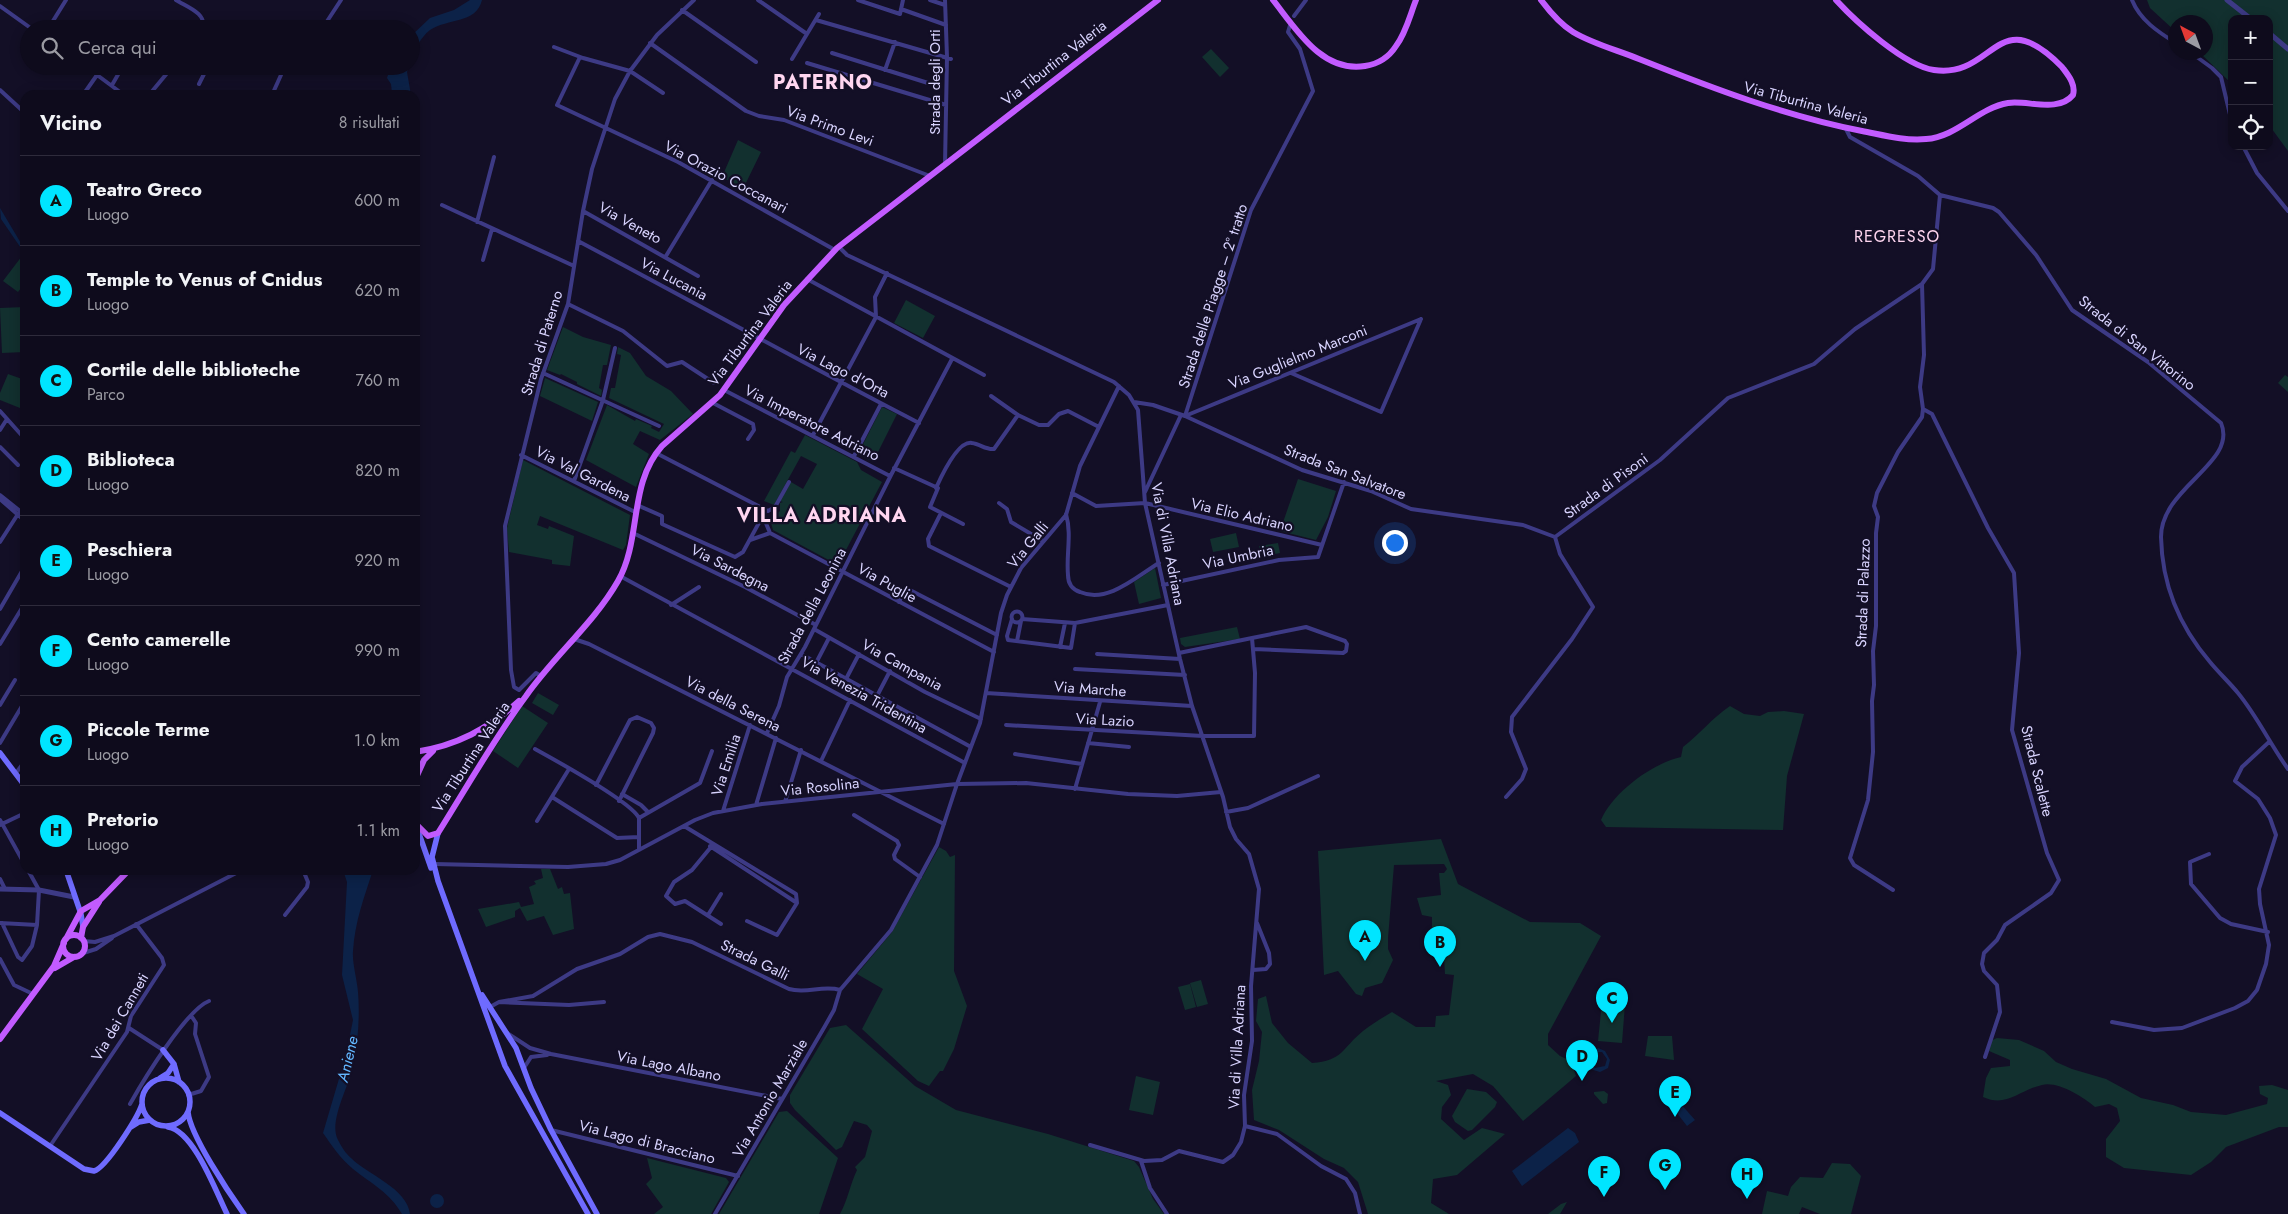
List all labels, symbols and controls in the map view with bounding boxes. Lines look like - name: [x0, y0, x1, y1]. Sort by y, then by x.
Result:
- street label: Via Tiburtina Valeria: [997, 15, 1111, 111]
- north arrow: [2168, 15, 2213, 60]
- map controls: [2228, 15, 2273, 150]
- button: +: [2228, 15, 2273, 60]
- search box: [20, 20, 420, 75]
- street label: Strada degli Orti: [924, 29, 946, 135]
- icon: search: [38, 34, 66, 62]
- text: Cerca qui: [78, 34, 157, 61]
- button: −: [2228, 60, 2273, 105]
- district label: PATERNO: [773, 68, 873, 97]
- street label: Via Tiburtina Valeria: [1741, 76, 1871, 130]
- street label: Via Primo Levi: [783, 100, 877, 152]
- button: locate: [2228, 105, 2273, 150]
- text: Vicino: [40, 108, 102, 138]
- text: 8 risultati: [339, 111, 400, 134]
- street label: Via Orazio Coccanari: [660, 135, 792, 219]
- text: Teatro Greco: [87, 176, 202, 203]
- text: A: [50, 189, 62, 212]
- text: 600 m: [354, 189, 400, 212]
- street label: Via Veneto: [594, 197, 666, 249]
- street label: Strada delle Piagge – 2º tratto: [1173, 201, 1253, 391]
- text: Luogo: [87, 203, 129, 226]
- district label: REGRESSO: [1854, 225, 1940, 248]
- street label: Via Lucania: [637, 252, 711, 306]
- text: Temple to Venus of Cnidus: [87, 266, 322, 293]
- street label: Via Tiburtina Valeria: [703, 275, 797, 391]
- text: B: [51, 279, 61, 302]
- text: 620 m: [355, 279, 400, 302]
- street label: Strada di Paterno: [516, 288, 568, 398]
- street label: Strada di San Vittorino: [2074, 290, 2200, 396]
- text: Luogo: [87, 293, 129, 316]
- street label: Via Guglielmo Marconi: [1225, 319, 1371, 395]
- street label: Via Lago d'Orta: [793, 338, 893, 404]
- text: Cortile delle biblioteche: [87, 356, 300, 383]
- text: C: [50, 369, 62, 392]
- text: 760 m: [356, 369, 400, 392]
- street label: Via Imperatore Adriano: [741, 379, 883, 467]
- text: Parco: [87, 383, 125, 406]
- street label: Strada San Salvatore: [1281, 439, 1410, 506]
- street label: Via Val Gardena: [531, 440, 635, 508]
- text: Biblioteca: [87, 446, 175, 473]
- street label: Strada di Pisoni: [1559, 448, 1653, 524]
- text: D: [50, 459, 62, 482]
- text: 820 m: [355, 459, 400, 482]
- text: Luogo: [87, 473, 129, 496]
- street label: Via di Villa Adriana: [1145, 481, 1191, 607]
- street label: Via Elio Adriano: [1189, 493, 1295, 537]
- district label: VILLA ADRIANA: [736, 501, 907, 530]
- street label: Via Galli: [1002, 517, 1054, 573]
- your location: [1382, 530, 1408, 556]
- text: Peschiera: [87, 536, 172, 563]
- street label: Strada di Palazzo: [1850, 538, 1876, 648]
- street label: Via Sardegna: [687, 539, 773, 597]
- street label: Via Umbria: [1201, 539, 1275, 575]
- street label: Strada della Leonina: [772, 544, 852, 668]
- text: E: [51, 549, 61, 572]
- text: 920 m: [355, 549, 400, 572]
- street label: Via Puglie: [853, 558, 921, 608]
- text: Luogo: [87, 563, 129, 586]
- text: Cento camerelle: [87, 626, 231, 653]
- street label: Via Campania: [858, 634, 946, 696]
- text: F: [52, 639, 60, 662]
- text: 990 m: [355, 639, 400, 662]
- street label: Via Venezia Tridentina: [797, 651, 931, 739]
- text: Luogo: [87, 653, 129, 676]
- street label: Via della Serena: [682, 671, 784, 737]
- street label: Via Marche: [1053, 675, 1127, 703]
- street label: Via Tiburtina Valeria: [427, 697, 515, 817]
- street label: Via Lazio: [1075, 707, 1135, 733]
- text: Piccole Terme: [87, 716, 210, 743]
- street label: Strada Scalette: [2015, 723, 2059, 819]
- text: G: [49, 729, 63, 752]
- text: 1.0 km: [354, 729, 400, 752]
- street label: Via Emilia: [706, 731, 746, 799]
- text: Luogo: [87, 743, 129, 766]
- street label: Via Rosolina: [780, 772, 860, 802]
- text: Pretorio: [87, 806, 158, 833]
- text: H: [50, 819, 62, 842]
- text: 1.1 km: [356, 819, 400, 842]
- text: Luogo: [87, 833, 129, 856]
- pin: A: [1349, 920, 1381, 961]
- pin: B: [1424, 926, 1456, 967]
- street label: Strada Galli: [717, 934, 793, 986]
- street label: Via dei Canneti: [86, 969, 154, 1065]
- pin: C: [1596, 982, 1628, 1023]
- street label: Via di Villa Adriana: [1223, 984, 1251, 1110]
- water label: Aniene: [331, 1034, 364, 1085]
- street label: Via Antonio Marziale: [727, 1034, 813, 1161]
- pin: D: [1566, 1040, 1598, 1081]
- street label: Via Lago Albano: [615, 1045, 723, 1087]
- pin: E: [1659, 1076, 1691, 1117]
- street label: Via Lago di Bracciano: [576, 1114, 718, 1170]
- pin: G: [1649, 1149, 1681, 1190]
- pin: F: [1588, 1156, 1620, 1197]
- pin: H: [1731, 1158, 1763, 1199]

